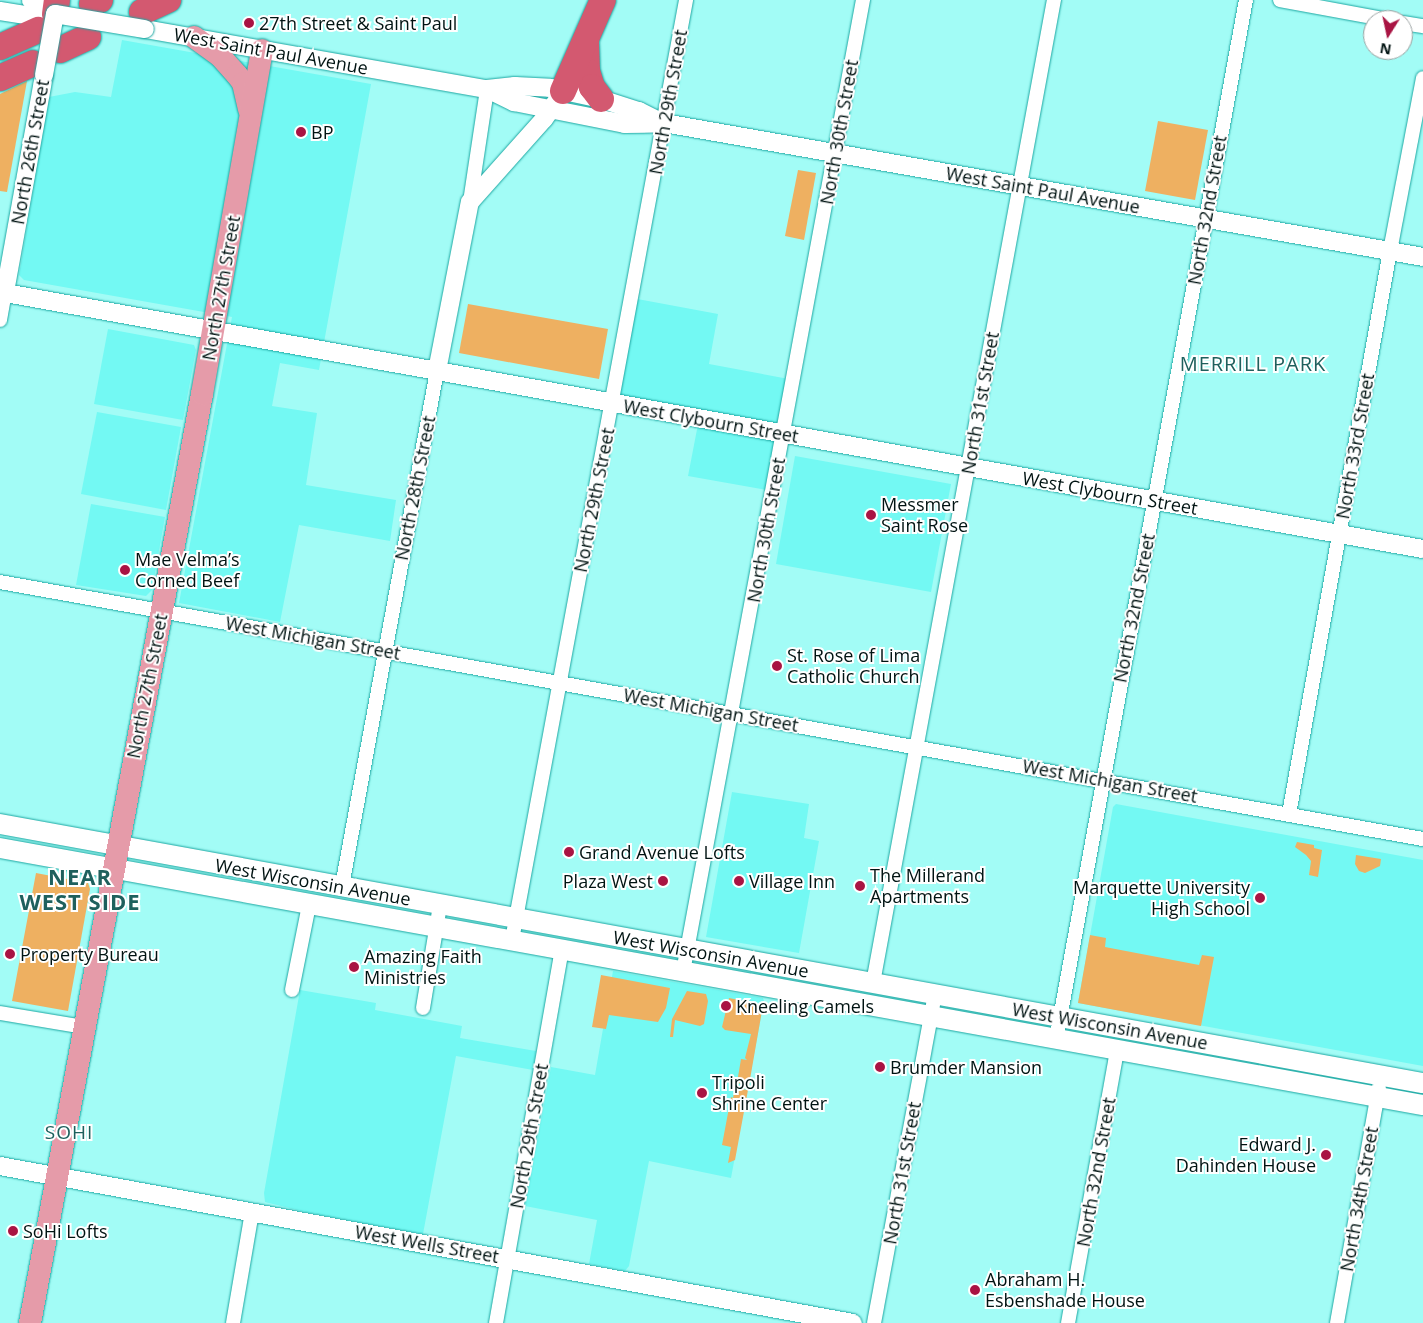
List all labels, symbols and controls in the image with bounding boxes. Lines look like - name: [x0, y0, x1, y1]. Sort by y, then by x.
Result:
- north arrow: [1363, 10, 1413, 60]
- place label: 27th Street & Saint Paul: [259, 12, 457, 34]
- marker: 27th Street & Saint Paul: [243, 17, 255, 29]
- street label: West Saint Paul Avenue: [172, 23, 370, 79]
- street label: North 29th Street: [645, 28, 691, 176]
- text: N: [1378, 39, 1393, 60]
- street label: North 30th Street: [816, 58, 862, 206]
- street label: North 26th Street: [7, 78, 53, 226]
- place label: BP: [311, 121, 333, 143]
- marker: BP: [295, 126, 307, 138]
- street label: North 32nd Street: [1183, 134, 1231, 286]
- street label: West Saint Paul Avenue: [944, 162, 1142, 218]
- street label: North 27th Street: [198, 214, 244, 362]
- street label: North 31st Street: [957, 330, 1003, 476]
- district label: MERRILL PARK: [1178, 351, 1328, 375]
- street label: North 33rd Street: [1332, 371, 1378, 521]
- street label: West Clybourn Street: [622, 395, 800, 447]
- street label: North 28th Street: [390, 414, 440, 562]
- street label: North 29th Street: [569, 426, 619, 574]
- street label: North 30th Street: [743, 456, 789, 604]
- street label: West Clybourn Street: [1021, 467, 1199, 519]
- place label: Messmer Saint Rose: [881, 494, 968, 536]
- marker: Messmer Saint Rose: [865, 509, 877, 521]
- street label: North 32nd Street: [1109, 532, 1159, 684]
- place label: Mae Velma’s Corned Beef: [135, 549, 240, 592]
- marker: Mae Velma’s Corned Beef: [119, 564, 131, 576]
- street label: North 27th Street: [122, 612, 172, 760]
- street label: West Michigan Street: [224, 612, 402, 664]
- place label: St. Rose of Lima Catholic Church: [787, 645, 920, 688]
- marker: St. Rose of Lima Catholic Church: [771, 660, 783, 672]
- street label: West Michigan Street: [622, 684, 800, 736]
- street label: West Michigan Street: [1021, 755, 1199, 807]
- place label: Grand Avenue Lofts: [579, 841, 745, 863]
- marker: Grand Avenue Lofts: [563, 846, 575, 858]
- street label: West Wisconsin Avenue: [214, 854, 412, 910]
- district label: NEAR WEST SIDE: [18, 863, 142, 914]
- place label: The Millerand Apartments: [870, 865, 985, 908]
- place label: Plaza West: [563, 870, 653, 892]
- place label: Village Inn: [749, 870, 835, 892]
- marker: Plaza West: [657, 875, 669, 887]
- marker: Village Inn: [733, 875, 745, 887]
- place label: Marquette University High School: [1073, 877, 1250, 920]
- marker: The Millerand Apartments: [854, 880, 866, 892]
- marker: Marquette University High School: [1254, 892, 1266, 904]
- street label: West Wisconsin Avenue: [612, 926, 810, 982]
- place label: Property Bureau: [20, 943, 159, 965]
- place label: Amazing Faith Ministries: [364, 946, 482, 989]
- marker: Property Bureau: [4, 948, 16, 960]
- marker: Amazing Faith Ministries: [348, 961, 360, 973]
- place label: Kneeling Camels: [736, 995, 874, 1017]
- street label: West Wisconsin Avenue: [1011, 998, 1209, 1054]
- marker: Kneeling Camels: [720, 1000, 732, 1012]
- place label: Brumder Mansion: [890, 1056, 1042, 1078]
- marker: Brumder Mansion: [874, 1061, 886, 1073]
- street label: North 29th Street: [506, 1062, 552, 1210]
- place label: Tripoli Shrine Center: [712, 1072, 827, 1114]
- marker: Tripoli Shrine Center: [696, 1087, 708, 1099]
- street label: North 32nd Street: [1072, 1096, 1120, 1248]
- street label: North 31st Street: [879, 1100, 925, 1246]
- district label: SOHI: [44, 1122, 94, 1144]
- street label: North 34th Street: [1336, 1125, 1382, 1273]
- place label: Edward J. Dahinden House: [1176, 1134, 1316, 1176]
- marker: Edward J. Dahinden House: [1320, 1149, 1332, 1161]
- place label: SoHi Lofts: [23, 1220, 107, 1242]
- street label: West Wells Street: [353, 1221, 501, 1267]
- marker: SoHi Lofts: [7, 1225, 19, 1237]
- place label: Abraham H. Esbenshade House: [985, 1269, 1145, 1312]
- marker: Abraham H. Esbenshade House: [969, 1284, 981, 1296]

